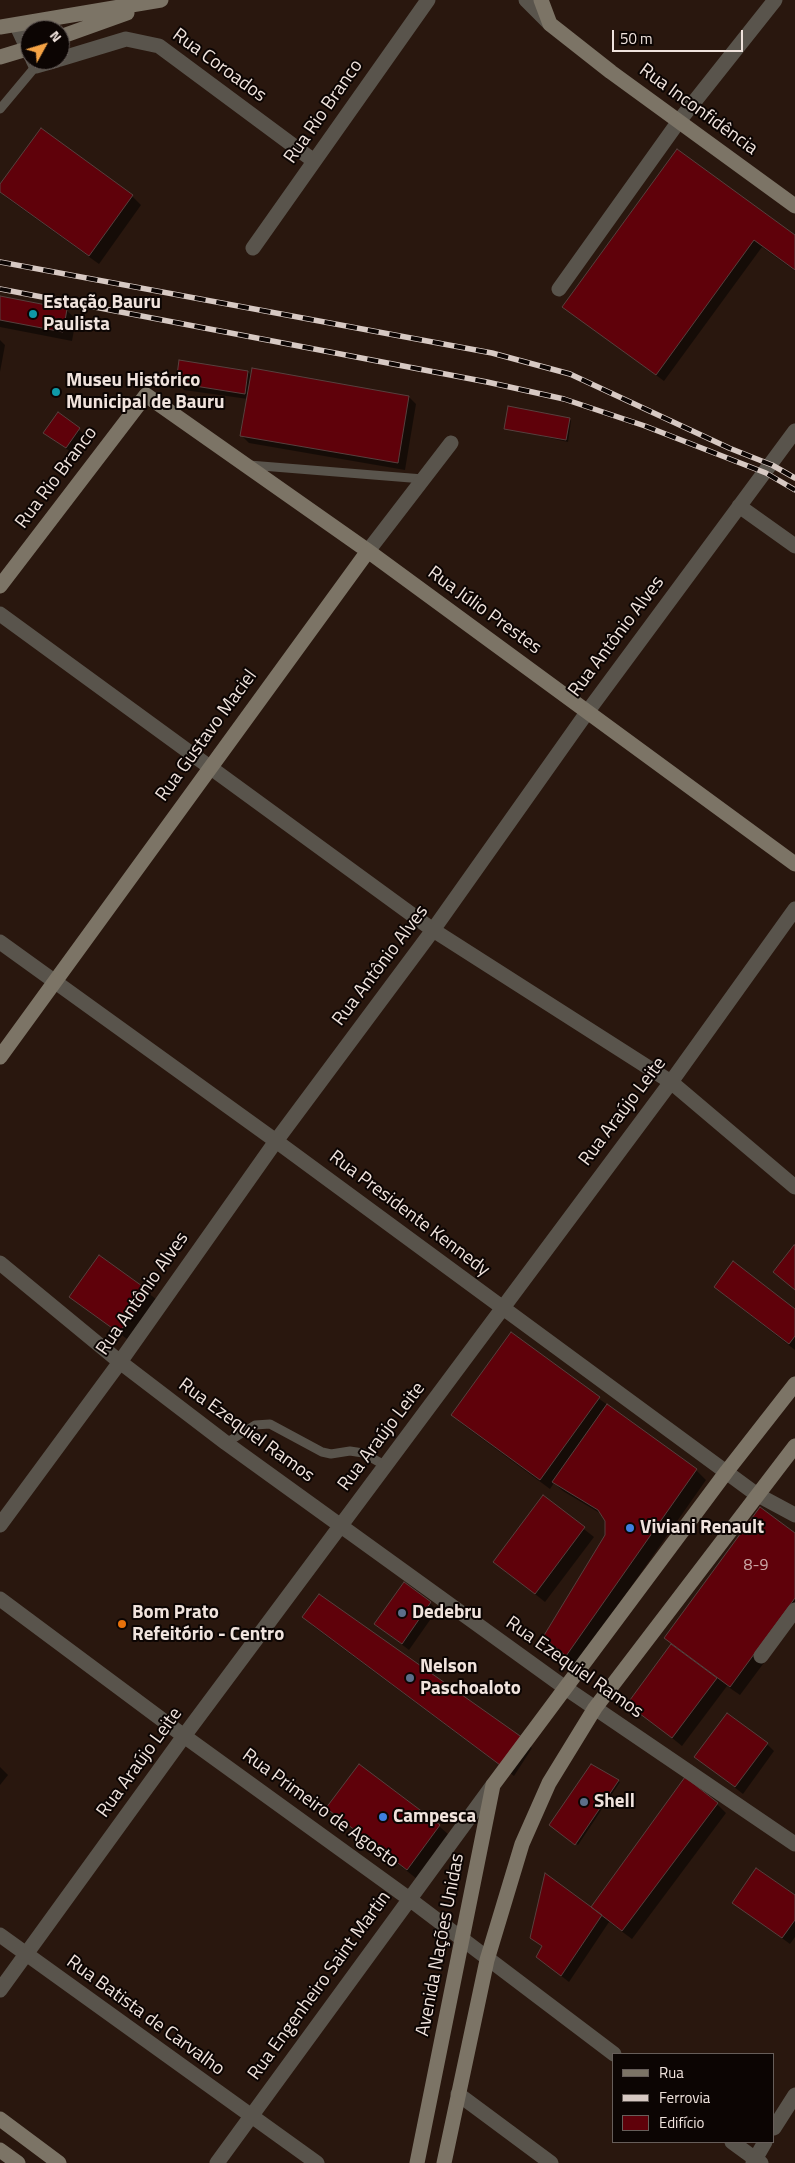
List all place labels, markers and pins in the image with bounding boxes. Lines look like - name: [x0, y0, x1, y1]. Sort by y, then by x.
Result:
- place label: Estação Bauru Paulista: [43, 292, 161, 336]
- marker: Estação Bauru Paulista: [27, 308, 39, 320]
- place label: Museu Histórico Municipal de Bauru: [66, 370, 225, 414]
- marker: Museu Histórico Municipal de Bauru: [50, 386, 62, 398]
- place label: Viviani Renault: [640, 1517, 764, 1539]
- marker: Viviani Renault: [624, 1522, 636, 1534]
- place label: Bom Prato Refeitório - Centro: [132, 1602, 284, 1646]
- place label: Dedebru: [412, 1602, 482, 1624]
- marker: Dedebru: [396, 1607, 408, 1619]
- marker: Bom Prato Refeitório - Centro: [116, 1618, 128, 1630]
- place label: Nelson Paschoaloto: [420, 1656, 521, 1700]
- marker: Nelson Paschoaloto: [404, 1672, 416, 1684]
- place label: Shell: [594, 1791, 635, 1813]
- marker: Shell: [578, 1796, 590, 1808]
- place label: Campesca: [393, 1806, 476, 1828]
- marker: Campesca: [377, 1811, 389, 1823]

